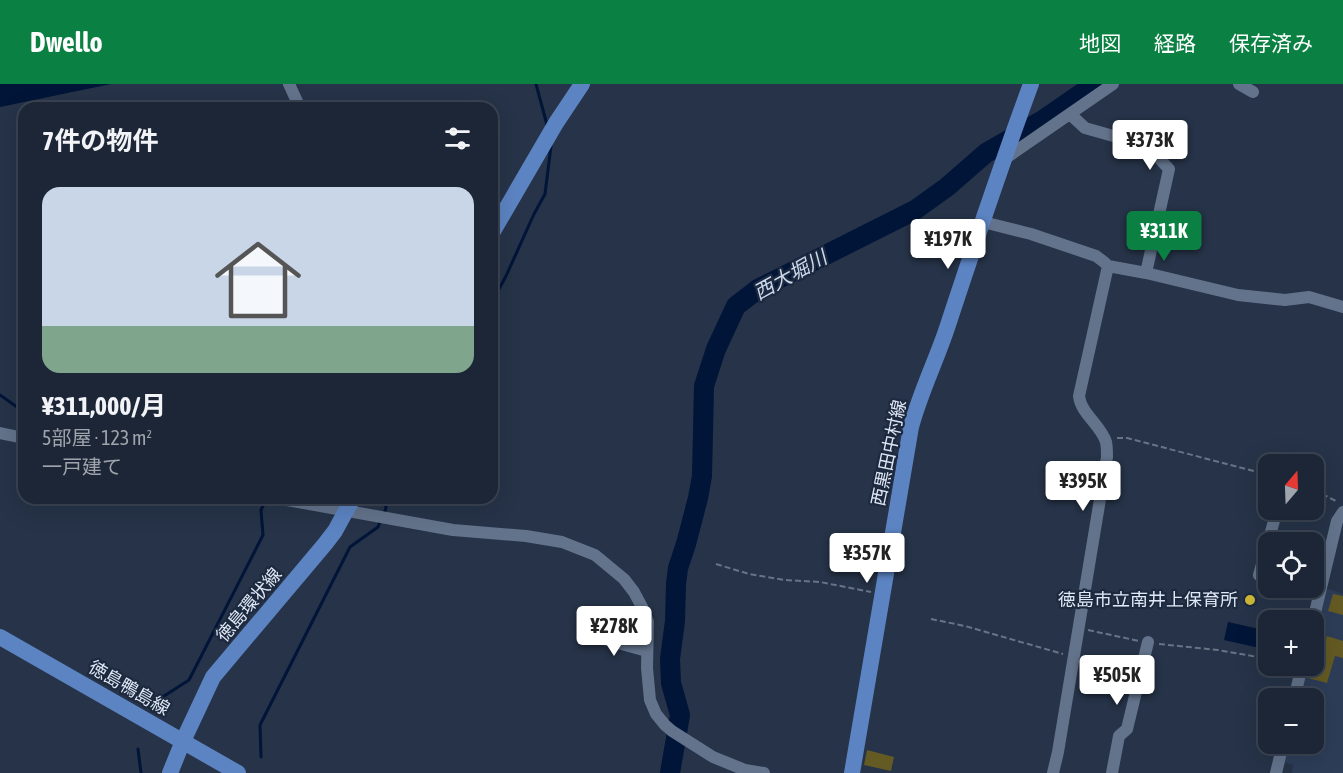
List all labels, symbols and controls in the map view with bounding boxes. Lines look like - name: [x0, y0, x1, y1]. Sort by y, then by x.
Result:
- text: Dwello: [30, 26, 103, 58]
- text: 地図: [1079, 31, 1121, 55]
- text: 経路: [1154, 31, 1196, 55]
- text: 保存済み: [1229, 31, 1313, 55]
- pin: ¥373K: [1108, 120, 1192, 171]
- icon: filters: [441, 122, 474, 155]
- text: 7件の物件: [42, 126, 158, 156]
- text: ¥373K: [1127, 128, 1173, 151]
- pin: ¥311K: [1122, 211, 1206, 262]
- pin: ¥197K: [906, 219, 990, 270]
- text: ¥311K: [1141, 219, 1187, 242]
- icon: home: [204, 226, 312, 334]
- text: ¥197K: [925, 227, 971, 250]
- water label: 西大堀川: [749, 244, 832, 304]
- text: ¥311,000/月: [42, 391, 166, 421]
- street label: 西黒田中村線: [867, 398, 910, 508]
- text: 5部屋 · 123 m²: [42, 426, 152, 449]
- north arrow: [1258, 454, 1324, 520]
- map controls: [1258, 454, 1324, 754]
- text: 一戸建て: [42, 455, 122, 478]
- pin: ¥395K: [1041, 461, 1125, 512]
- text: ¥395K: [1060, 469, 1106, 492]
- button: locate: [1258, 532, 1324, 598]
- pin: ¥357K: [825, 533, 909, 584]
- text: ¥357K: [844, 541, 890, 564]
- street label: 徳島環状線: [212, 563, 286, 646]
- place label: 徳島市立南井上保育所: [1058, 589, 1238, 610]
- marker: 徳島市立南井上保育所: [1243, 593, 1257, 607]
- pin: ¥278K: [572, 606, 656, 657]
- button: +: [1258, 610, 1324, 676]
- text: ¥278K: [591, 614, 637, 637]
- pin: ¥505K: [1075, 655, 1159, 706]
- street label: 徳島鴨島線: [85, 656, 173, 719]
- text: ¥505K: [1094, 663, 1140, 686]
- button: −: [1258, 688, 1324, 754]

